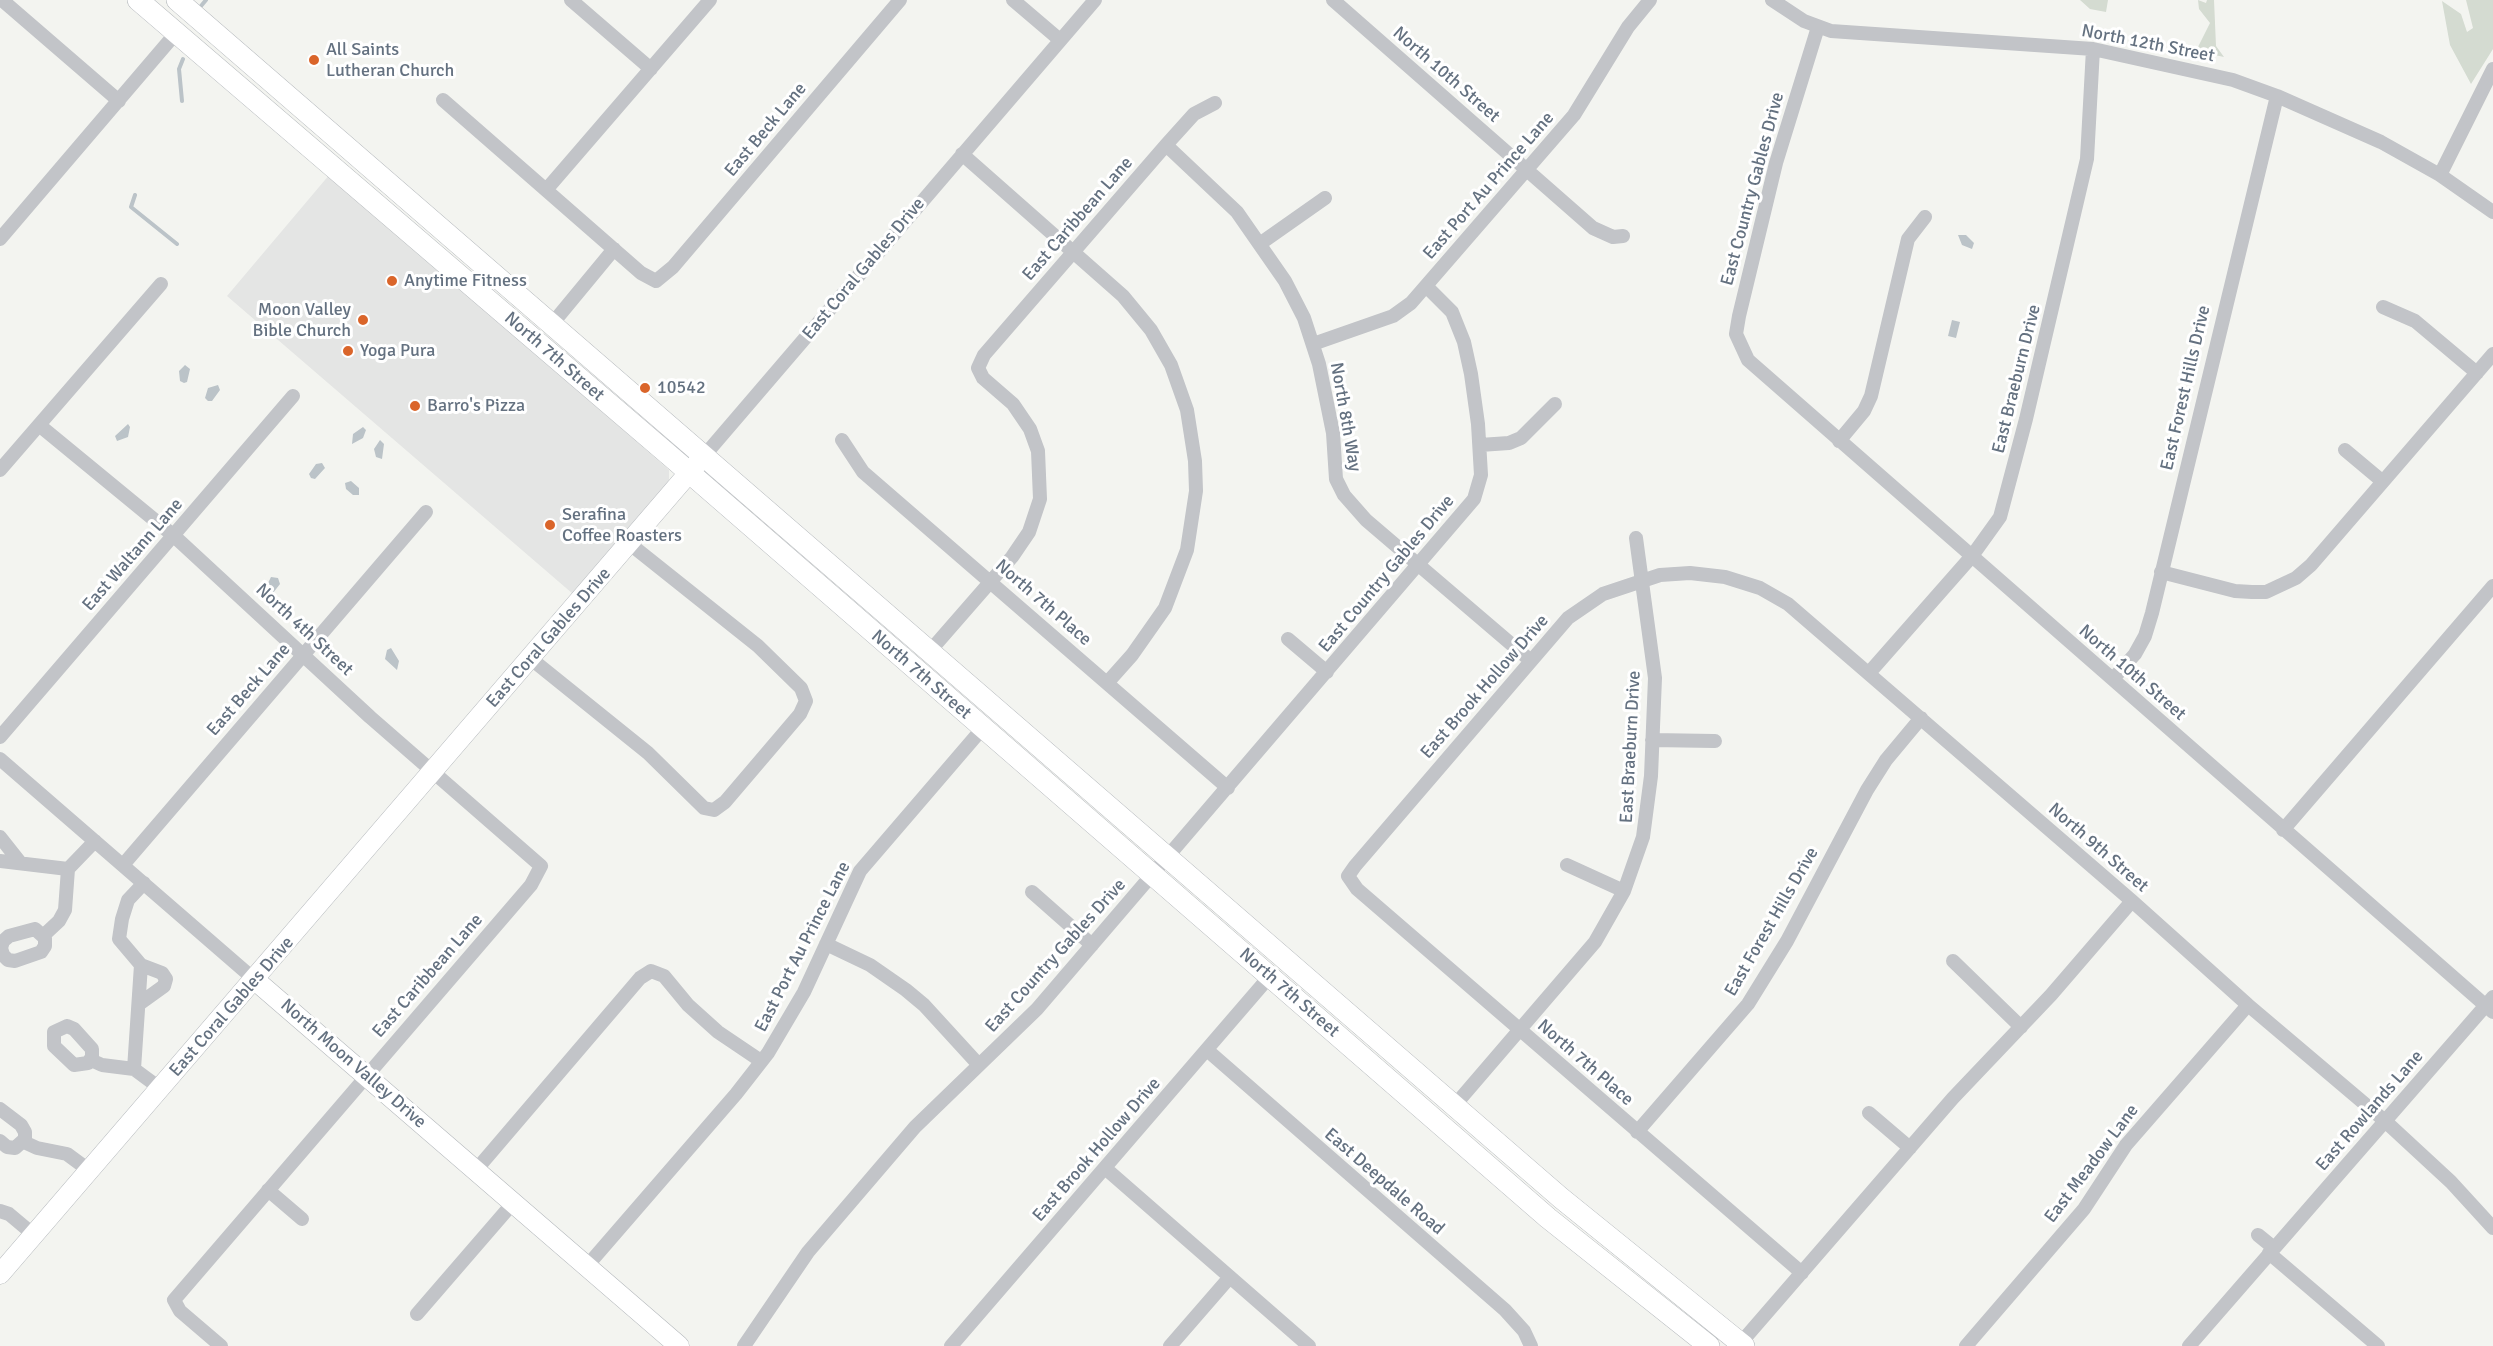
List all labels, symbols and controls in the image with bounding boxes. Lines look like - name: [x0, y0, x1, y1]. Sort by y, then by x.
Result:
- street label: North 12th Street: [2080, 21, 2216, 67]
- street label: North 10th Street: [1388, 23, 1504, 127]
- place label: All Saints Lutheran Church: [326, 39, 454, 82]
- marker: All Saints Lutheran Church: [307, 53, 321, 67]
- street label: East Beck Lane: [720, 79, 812, 181]
- street label: East Country Gables Drive: [1717, 90, 1789, 288]
- street label: East Port Au Prince Lane: [1419, 108, 1559, 264]
- street label: East Caribbean Lane: [1018, 153, 1138, 285]
- street label: East Coral Gables Drive: [798, 194, 930, 344]
- place label: Anytime Fitness: [404, 270, 527, 292]
- marker: Anytime Fitness: [385, 274, 399, 288]
- place label: Moon Valley Bible Church: [253, 299, 351, 342]
- street label: East Braeburn Drive: [1988, 302, 2046, 456]
- street label: East Forest Hills Drive: [2157, 303, 2215, 473]
- street label: North 7th Street: [500, 308, 608, 406]
- marker: Moon Valley Bible Church: [356, 313, 370, 327]
- place label: Yoga Pura: [360, 340, 435, 362]
- marker: Yoga Pura: [341, 344, 355, 358]
- street label: North 8th Way: [1325, 361, 1365, 473]
- place label: 10542: [657, 377, 706, 399]
- marker: 10542: [638, 381, 652, 395]
- place label: Barro's Pizza: [427, 395, 525, 417]
- marker: Barro's Pizza: [408, 399, 422, 413]
- street label: East Country Gables Drive: [1315, 491, 1459, 657]
- street label: East Waltann Lane: [78, 494, 188, 616]
- place label: Serafina Coffee Roasters: [562, 504, 682, 546]
- marker: Serafina Coffee Roasters: [543, 518, 557, 532]
- street label: North 7th Place: [990, 555, 1096, 651]
- street label: East Coral Gables Drive: [482, 563, 616, 713]
- street label: North 4th Street: [251, 579, 357, 681]
- street label: East Brook Hollow Drive: [1416, 610, 1554, 764]
- street label: North 10th Street: [2074, 621, 2190, 725]
- street label: North 7th Street: [867, 626, 975, 724]
- street label: East Beck Lane: [203, 639, 295, 741]
- street label: East Braeburn Drive: [1616, 670, 1646, 824]
- street label: North 9th Street: [2044, 799, 2152, 897]
- street label: East Forest Hills Drive: [1721, 844, 1823, 1000]
- street label: East Port Au Prince Lane: [751, 858, 855, 1036]
- street label: East Country Gables Drive: [981, 875, 1131, 1037]
- street label: East Caribbean Lane: [368, 910, 488, 1042]
- street label: East Coral Gables Drive: [165, 932, 299, 1082]
- street label: North 7th Street: [1235, 944, 1343, 1042]
- street label: North Moon Valley Drive: [276, 995, 430, 1133]
- street label: North 7th Place: [1532, 1015, 1638, 1111]
- street label: East Rowlands Lane: [2312, 1046, 2428, 1176]
- street label: East Brook Hollow Drive: [1028, 1073, 1166, 1227]
- street label: East Meadow Lane: [2040, 1100, 2144, 1228]
- street label: East Deepdale Road: [1320, 1124, 1448, 1240]

